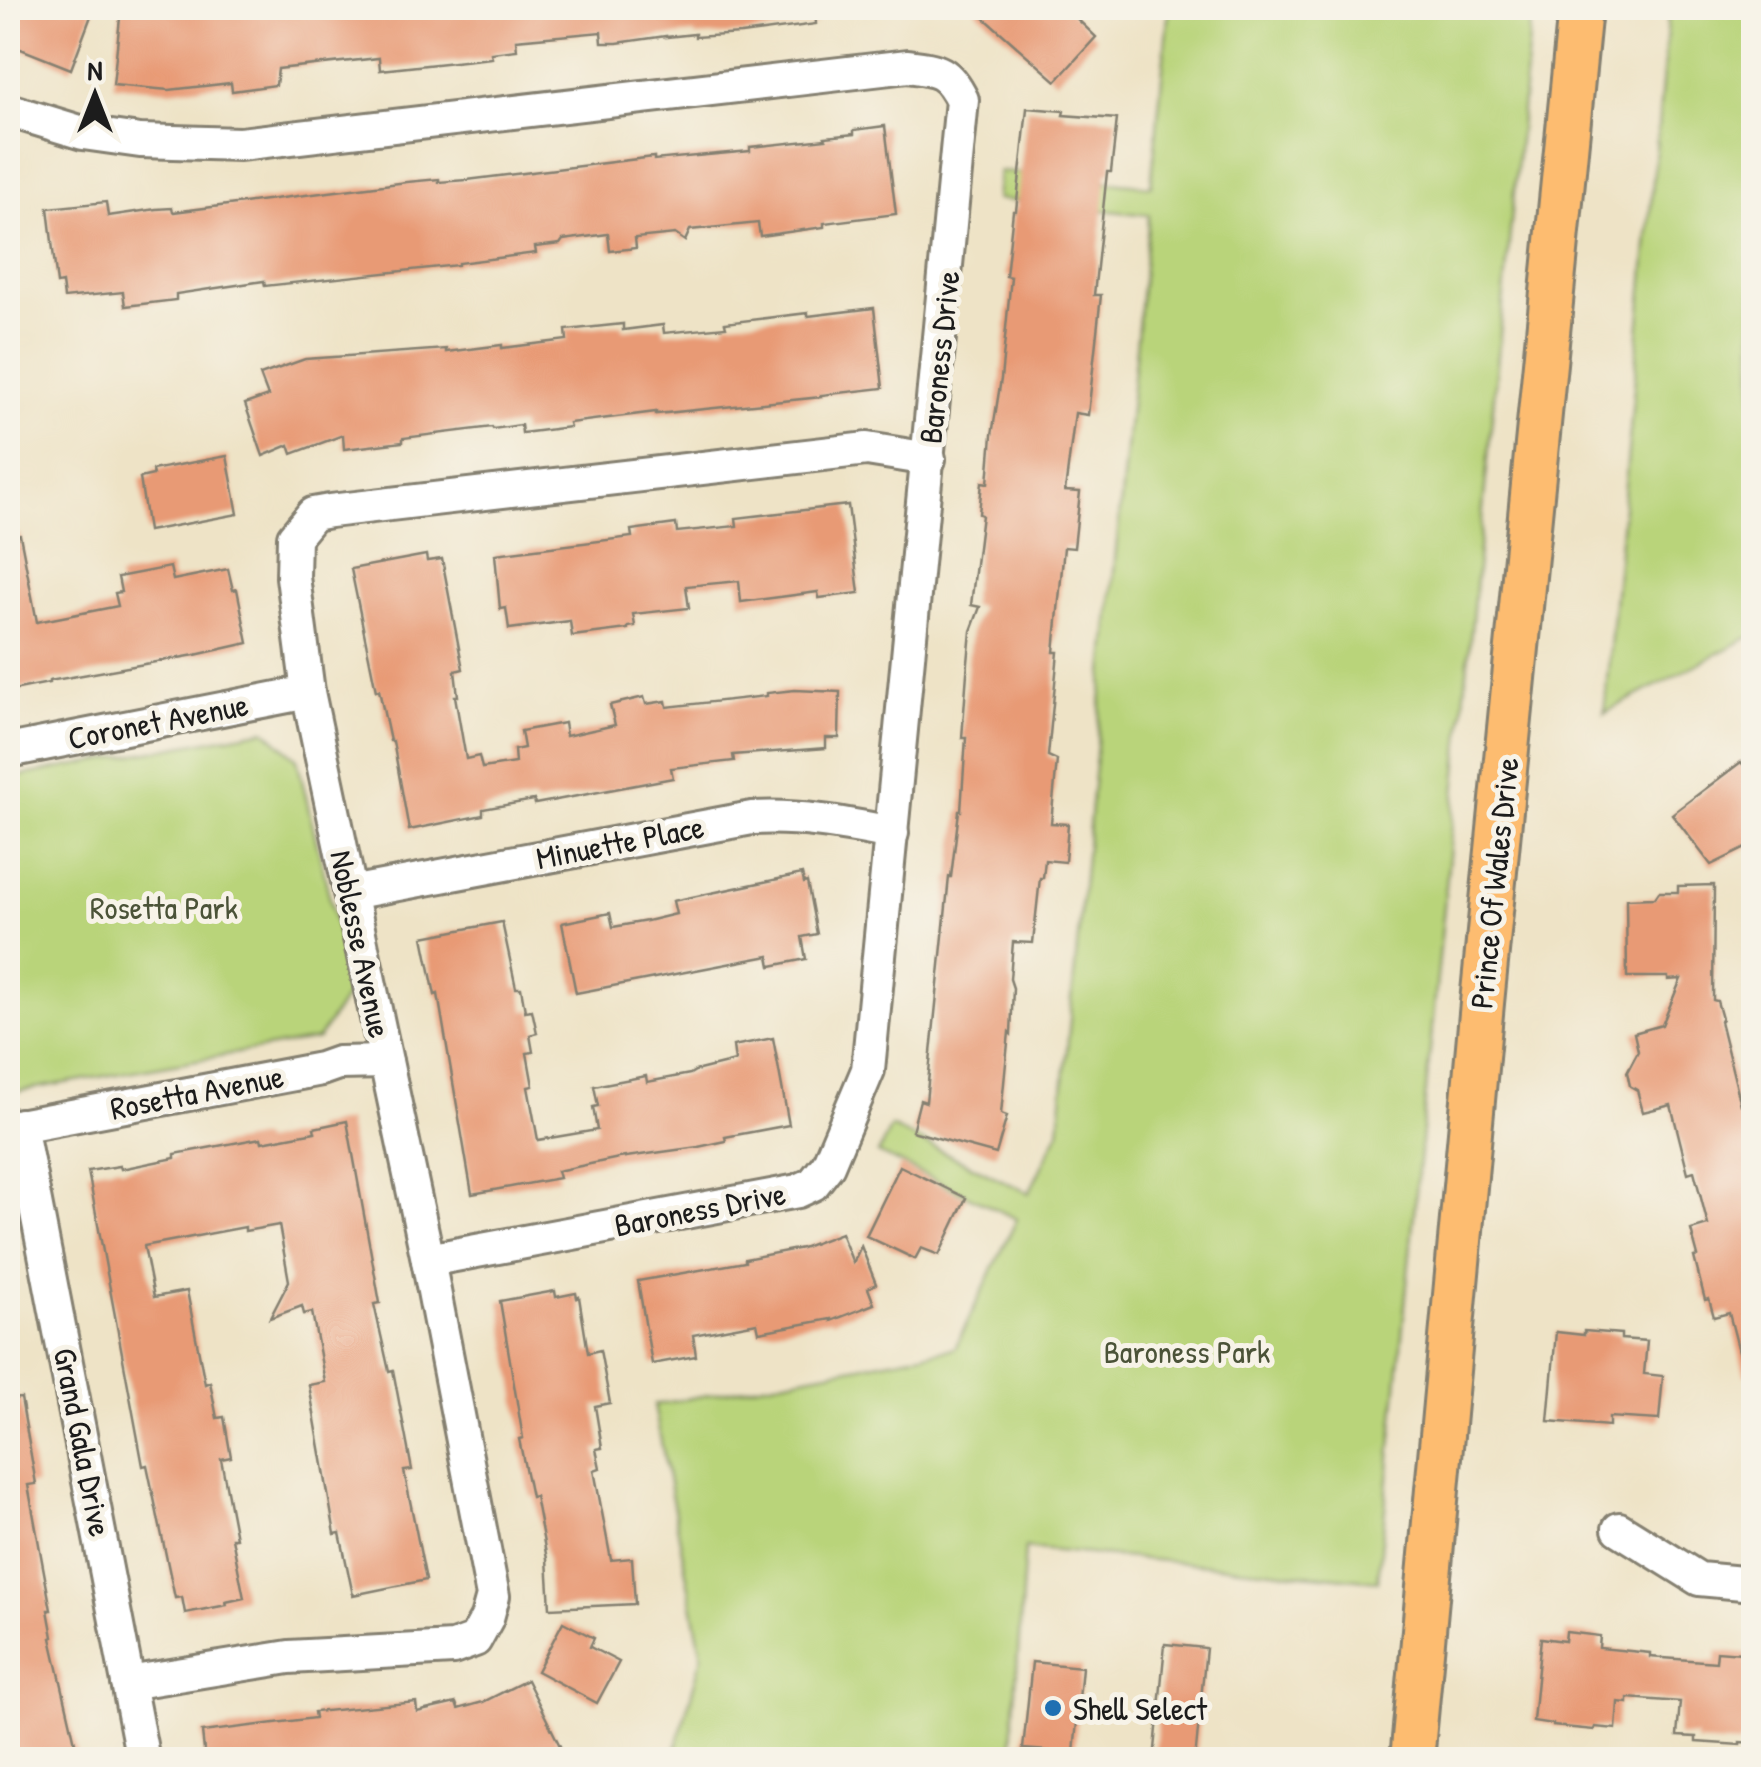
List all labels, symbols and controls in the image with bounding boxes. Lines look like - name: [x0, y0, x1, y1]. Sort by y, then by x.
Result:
- north arrow: [45, 45, 145, 145]
- text: N: [88, 51, 103, 89]
- street label: Baroness Drive: [909, 268, 969, 445]
- street label: Coronet Avenue: [64, 682, 252, 760]
- street label: Prince Of Wales Drive: [1459, 755, 1529, 1011]
- street label: Minuette Place: [532, 805, 708, 879]
- street label: Noblesse Avenue: [320, 846, 402, 1042]
- park label: Rosetta Park: [90, 886, 238, 929]
- street label: Rosetta Avenue: [107, 1054, 288, 1130]
- street label: Baroness Drive: [611, 1171, 789, 1247]
- park label: Baroness Park: [1104, 1330, 1270, 1373]
- street label: Grand Gala Drive: [44, 1344, 122, 1540]
- place label: Shell Select: [1073, 1687, 1208, 1730]
- marker: Shell Select: [1042, 1697, 1064, 1719]

